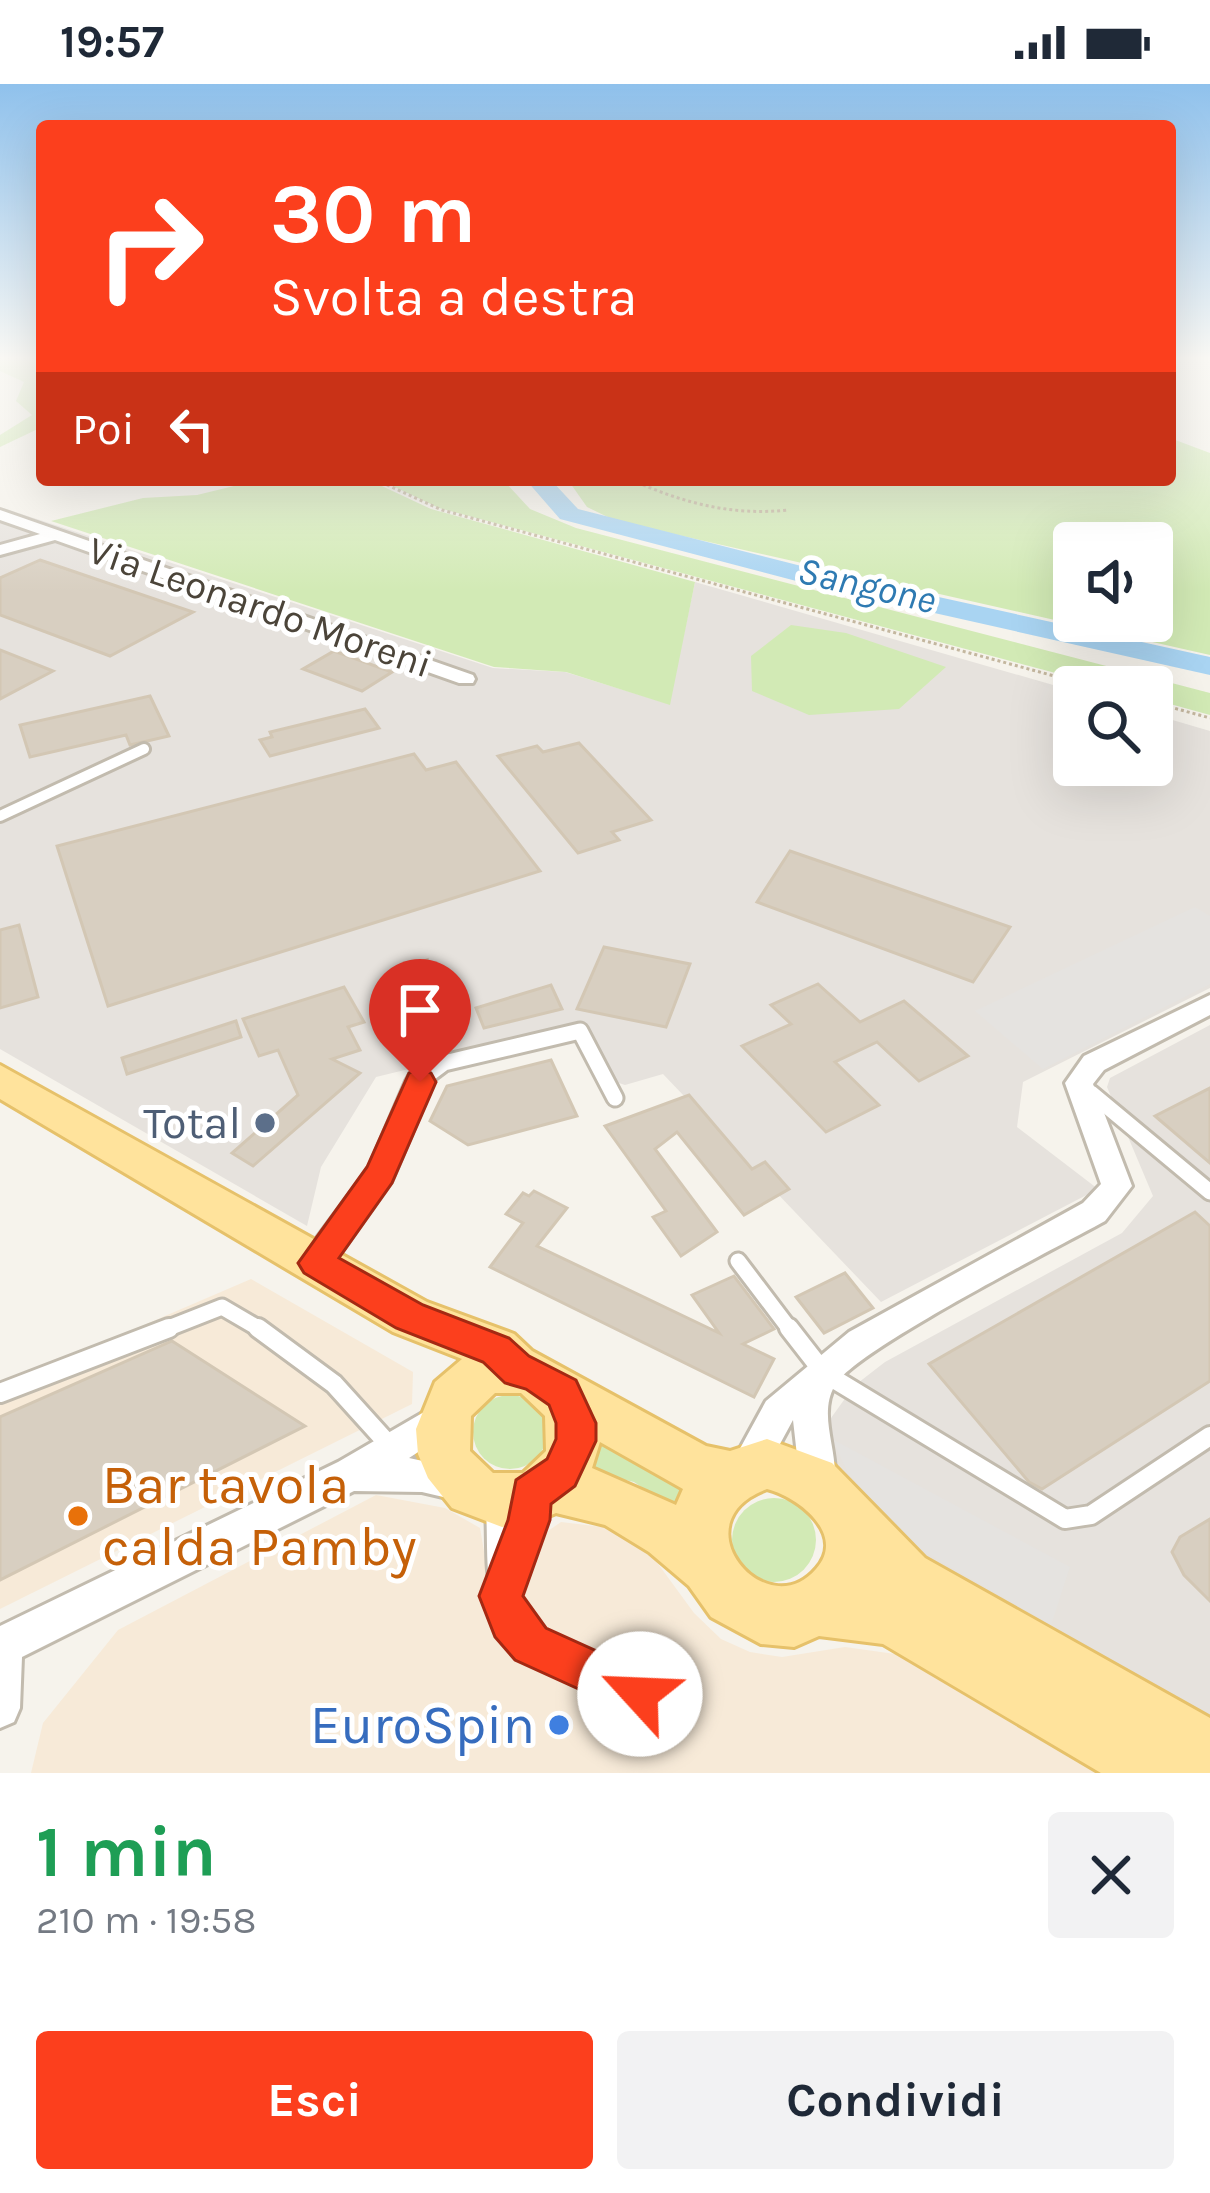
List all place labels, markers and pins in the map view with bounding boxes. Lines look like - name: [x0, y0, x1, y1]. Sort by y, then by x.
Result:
- pin: [369, 959, 471, 1082]
- place label: Total: [143, 1097, 241, 1149]
- marker: Total: [252, 1110, 278, 1136]
- place label: Bar tavola calda Pamby: [102, 1453, 417, 1579]
- marker: Bar tavola calda Pamby: [65, 1503, 91, 1529]
- place label: EuroSpin: [310, 1693, 535, 1757]
- marker: EuroSpin: [546, 1712, 572, 1738]

